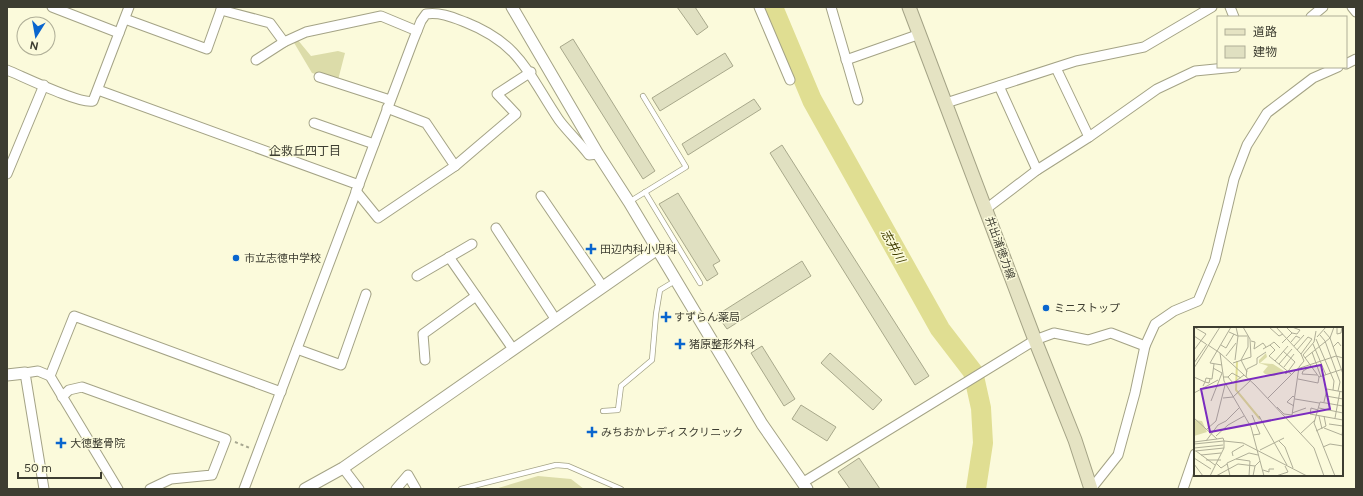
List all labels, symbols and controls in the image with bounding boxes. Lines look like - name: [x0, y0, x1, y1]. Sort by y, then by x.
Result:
- north arrow: [16, 16, 56, 56]
- legend: [1217, 16, 1347, 68]
- text: 道路: [1253, 25, 1277, 39]
- text: N: [29, 38, 40, 53]
- text: 建物: [1253, 45, 1277, 59]
- district label: 企救丘四丁目: [269, 144, 341, 158]
- street label: 井出浦徳力線: [983, 215, 1017, 281]
- water label: 志井川: [878, 227, 909, 267]
- marker: 田辺内科小児科: [585, 243, 597, 255]
- place label: 田辺内科小児科: [600, 243, 677, 256]
- place label: 市立志徳中学校: [244, 252, 321, 265]
- marker: 市立志徳中学校: [231, 253, 241, 263]
- place label: ミニストップ: [1054, 302, 1120, 315]
- marker: ミニストップ: [1041, 303, 1051, 313]
- place label: すずらん薬局: [674, 311, 740, 324]
- marker: すずらん薬局: [661, 312, 671, 322]
- inset map: [1194, 327, 1343, 476]
- marker: 猪原整形外科: [674, 338, 686, 350]
- place label: 猪原整形外科: [689, 338, 755, 351]
- marker: みちおかレディスクリニック: [586, 426, 598, 438]
- place label: みちおかレディスクリニック: [601, 426, 743, 439]
- marker: 大徳整骨院: [55, 437, 67, 449]
- place label: 大徳整骨院: [70, 437, 125, 450]
- scale bar: [18, 454, 101, 480]
- text: 50 m: [24, 461, 52, 475]

